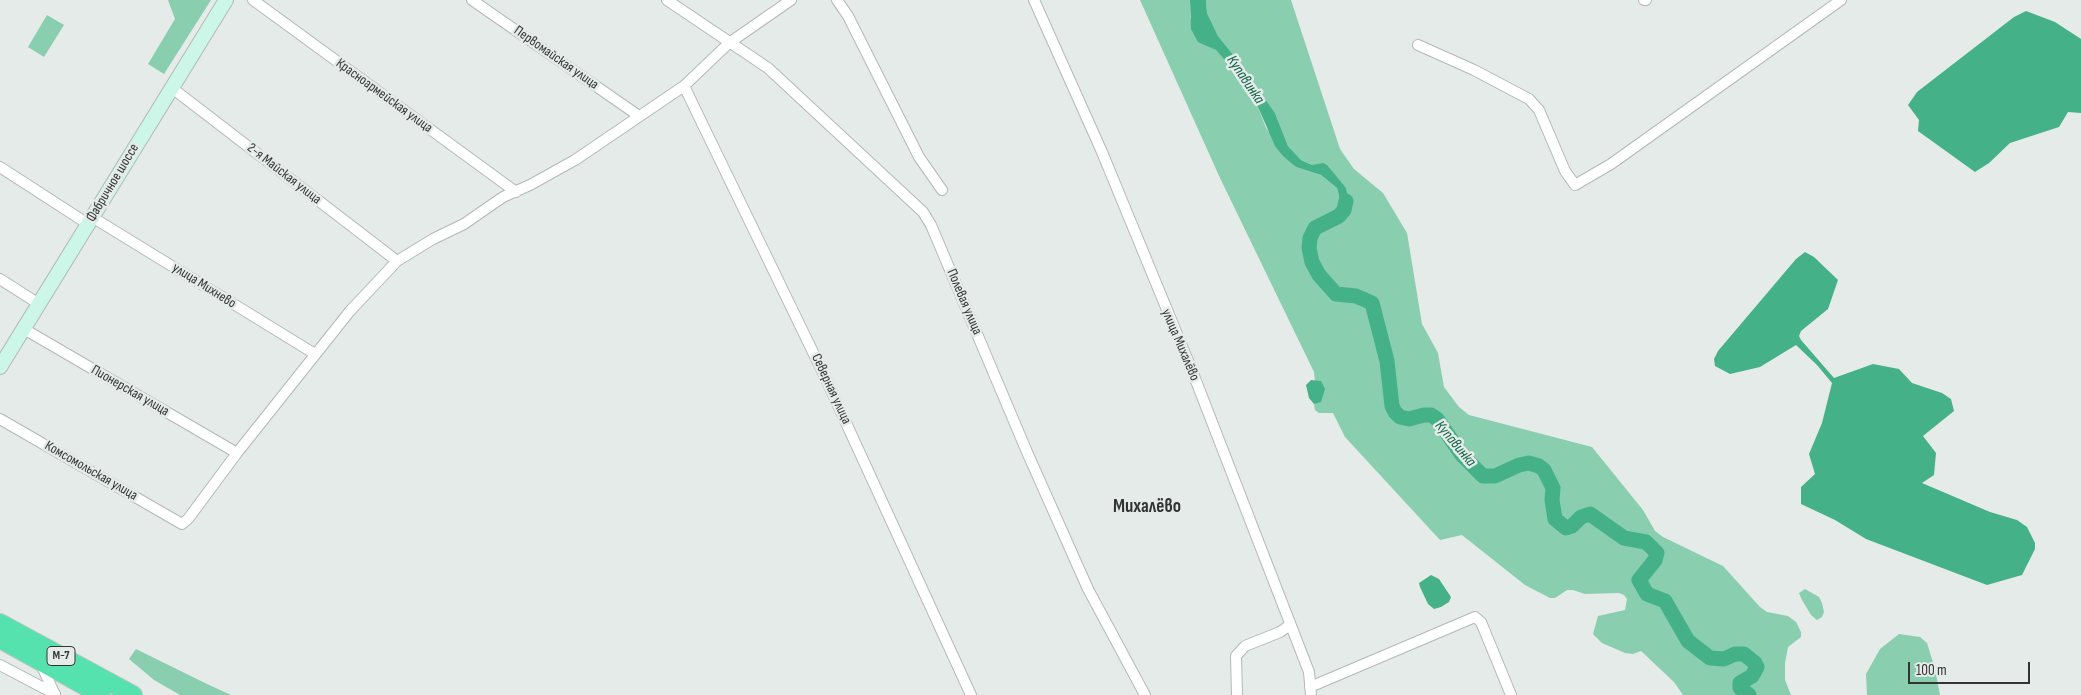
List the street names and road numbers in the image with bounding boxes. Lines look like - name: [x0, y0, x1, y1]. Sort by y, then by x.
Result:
- street label: Первомайская улица: [510, 23, 602, 93]
- street label: Красноармейская улица: [332, 55, 436, 137]
- street label: 2-я Майская улица: [244, 140, 324, 208]
- street label: Фабричное шоссе: [83, 141, 143, 225]
- street label: улица Михнево: [169, 260, 239, 312]
- street label: Полевая улица: [943, 267, 985, 337]
- street label: улица Михалёво: [1157, 307, 1203, 383]
- street label: Северная улица: [807, 351, 855, 427]
- street label: Пионерская улица: [88, 362, 172, 420]
- street label: Комсомольская улица: [42, 438, 140, 504]
- road number: М-7: [47, 646, 75, 666]

